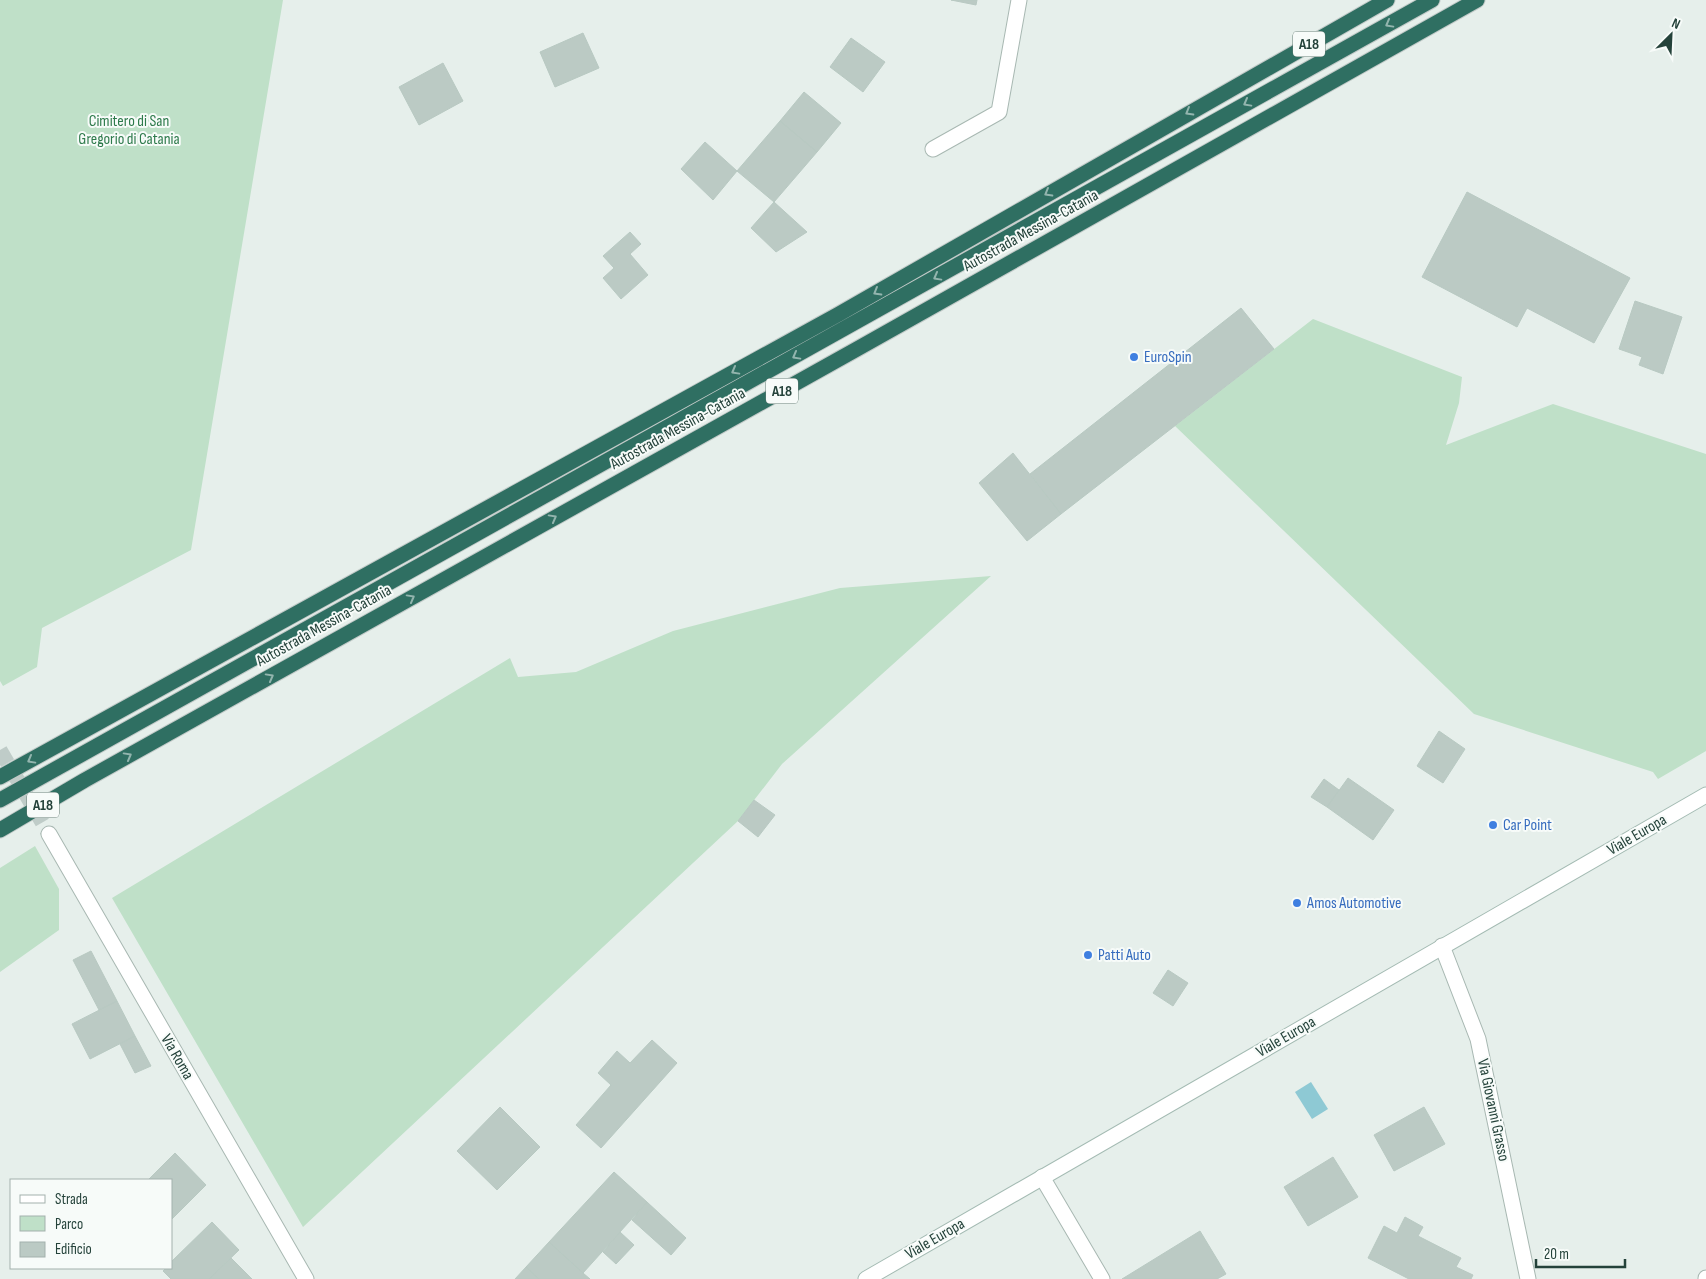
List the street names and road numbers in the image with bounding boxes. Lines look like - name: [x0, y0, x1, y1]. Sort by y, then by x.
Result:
- road number: A18: [1293, 32, 1325, 56]
- street label: Autostrada Messina-Catania: [959, 186, 1102, 276]
- road number: A18: [766, 378, 798, 404]
- street label: Autostrada Messina-Catania: [606, 384, 749, 474]
- street label: Autostrada Messina-Catania: [252, 581, 395, 671]
- road number: A18: [27, 792, 59, 818]
- street label: Viale Europa: [1604, 810, 1670, 860]
- street label: Viale Europa: [1253, 1012, 1319, 1062]
- street label: Via Roma: [156, 1031, 198, 1083]
- street label: Via Giovanni Grasso: [1473, 1057, 1513, 1163]
- street label: Viale Europa: [902, 1214, 968, 1264]

